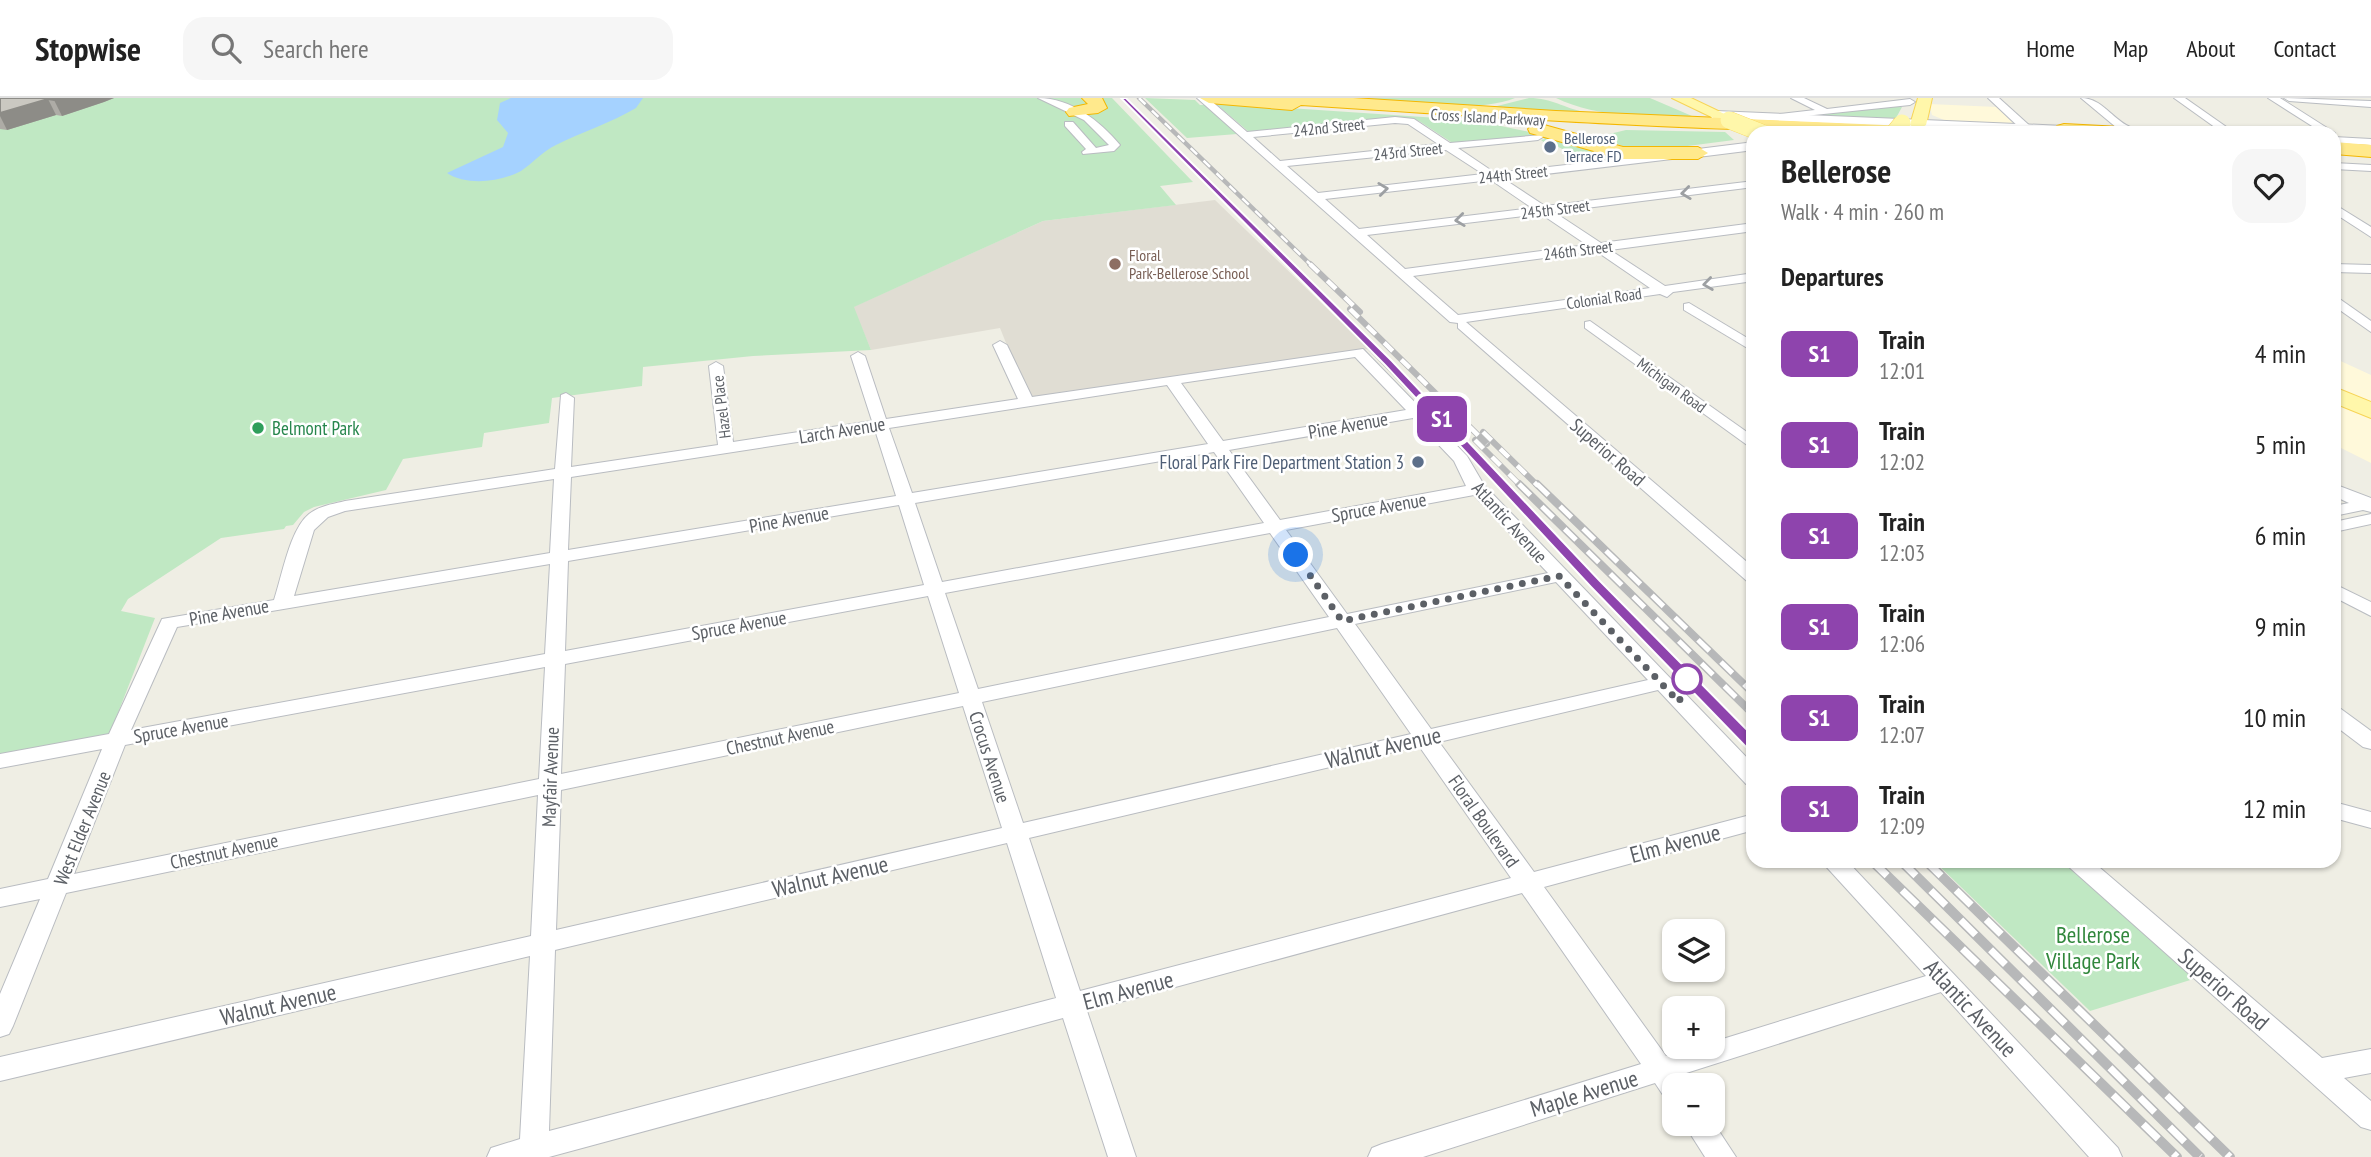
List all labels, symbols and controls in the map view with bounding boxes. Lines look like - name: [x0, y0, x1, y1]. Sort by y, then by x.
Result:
- search box: [183, 17, 673, 80]
- text: Stopwise: [35, 27, 141, 70]
- icon: search: [207, 29, 245, 67]
- text: Search here: [263, 32, 369, 65]
- text: Home: [2026, 33, 2075, 64]
- text: Map: [2113, 33, 2148, 64]
- text: About: [2186, 33, 2235, 64]
- text: Contact: [2273, 33, 2336, 64]
- street label: Cross Island Parkway: [1430, 104, 1546, 130]
- street label: 242nd Street: [1292, 113, 1366, 141]
- place label: Bellerose Terrace FD: [1564, 128, 1622, 166]
- street label: 243rd Street: [1372, 137, 1444, 165]
- marker: Bellerose Terrace FD: [1542, 139, 1558, 155]
- text: Bellerose: [1781, 149, 1891, 192]
- button: heart: [2232, 149, 2306, 223]
- street label: 244th Street: [1477, 160, 1549, 188]
- one-way arrow: [1378, 182, 1389, 197]
- one-way arrow: [1680, 185, 1692, 200]
- street label: 245th Street: [1519, 195, 1591, 223]
- text: Walk · 4 min · 260 m: [1781, 197, 1944, 226]
- one-way arrow: [1454, 213, 1466, 228]
- street label: 246th Street: [1542, 236, 1614, 264]
- place label: Floral Park-Bellerose School: [1129, 245, 1249, 283]
- marker: Floral Park-Bellerose School: [1107, 256, 1123, 272]
- text: Departures: [1781, 260, 1884, 293]
- one-way arrow: [1702, 276, 1714, 291]
- street label: Colonial Road: [1565, 283, 1643, 313]
- text: Train: [1879, 323, 1925, 356]
- text: 4 min: [2255, 337, 2306, 370]
- text: S1: [1808, 338, 1831, 369]
- street label: Michigan Road: [1633, 353, 1711, 417]
- text: 12:01: [1879, 356, 1925, 385]
- street label: Hazel Place: [707, 374, 735, 440]
- line badge: S1: [1410, 396, 1474, 442]
- text: S1: [1431, 403, 1453, 434]
- street label: Pine Avenue: [1306, 406, 1390, 444]
- street label: Larch Avenue: [797, 411, 887, 449]
- street label: Superior Road: [1566, 413, 1650, 491]
- text: Train: [1879, 414, 1925, 447]
- place label: Belmont Park: [272, 416, 360, 440]
- marker: Belmont Park: [250, 420, 266, 436]
- text: 5 min: [2255, 428, 2306, 461]
- text: S1: [1808, 429, 1831, 460]
- text: 12:02: [1879, 447, 1925, 476]
- place label: Floral Park Fire Department Station 3: [1160, 450, 1404, 474]
- marker: Floral Park Fire Department Station 3: [1410, 454, 1426, 470]
- street label: Atlantic Avenue: [1467, 476, 1553, 568]
- street label: Spruce Avenue: [1330, 487, 1428, 527]
- street label: Pine Avenue: [747, 500, 831, 538]
- text: Train: [1879, 505, 1925, 538]
- text: 6 min: [2255, 519, 2306, 552]
- text: S1: [1808, 520, 1831, 551]
- your location: [1278, 537, 1313, 572]
- text: 12:03: [1879, 538, 1925, 567]
- street label: Pine Avenue: [187, 593, 271, 631]
- text: Train: [1879, 596, 1925, 629]
- street label: Spruce Avenue: [690, 605, 788, 645]
- text: 9 min: [2255, 610, 2306, 643]
- text: S1: [1808, 611, 1831, 642]
- text: 12:06: [1879, 629, 1925, 658]
- unlabelled marker: [1672, 664, 1702, 694]
- text: Train: [1879, 687, 1925, 720]
- text: 10 min: [2243, 701, 2306, 734]
- text: S1: [1808, 702, 1831, 733]
- street label: Spruce Avenue: [132, 708, 230, 748]
- street label: Crocus Avenue: [964, 708, 1016, 806]
- street label: Chestnut Avenue: [724, 714, 836, 760]
- street label: Walnut Avenue: [1322, 720, 1444, 774]
- text: 12:07: [1879, 720, 1925, 749]
- street label: Mayfair Avenue: [536, 726, 564, 828]
- street label: West Elder Avenue: [48, 767, 116, 889]
- street label: Floral Boulevard: [1443, 770, 1525, 872]
- text: Train: [1879, 778, 1925, 811]
- text: 12 min: [2243, 792, 2306, 825]
- text: S1: [1808, 793, 1831, 824]
- text: 12:09: [1879, 811, 1925, 840]
- street label: Elm Avenue: [1627, 817, 1723, 869]
- street label: Chestnut Avenue: [168, 828, 280, 874]
- street label: Walnut Avenue: [769, 849, 891, 903]
- map controls: [1662, 919, 1725, 1136]
- button: layers: [1662, 919, 1725, 982]
- park label: Bellerose Village Park: [2045, 920, 2140, 975]
- street label: Superior Road: [2173, 942, 2275, 1036]
- street label: Atlantic Avenue: [1918, 953, 2024, 1063]
- street label: Elm Avenue: [1080, 964, 1176, 1016]
- street label: Walnut Avenue: [217, 977, 339, 1031]
- button: +: [1662, 996, 1725, 1059]
- street label: Maple Avenue: [1527, 1063, 1641, 1123]
- button: −: [1662, 1073, 1725, 1136]

